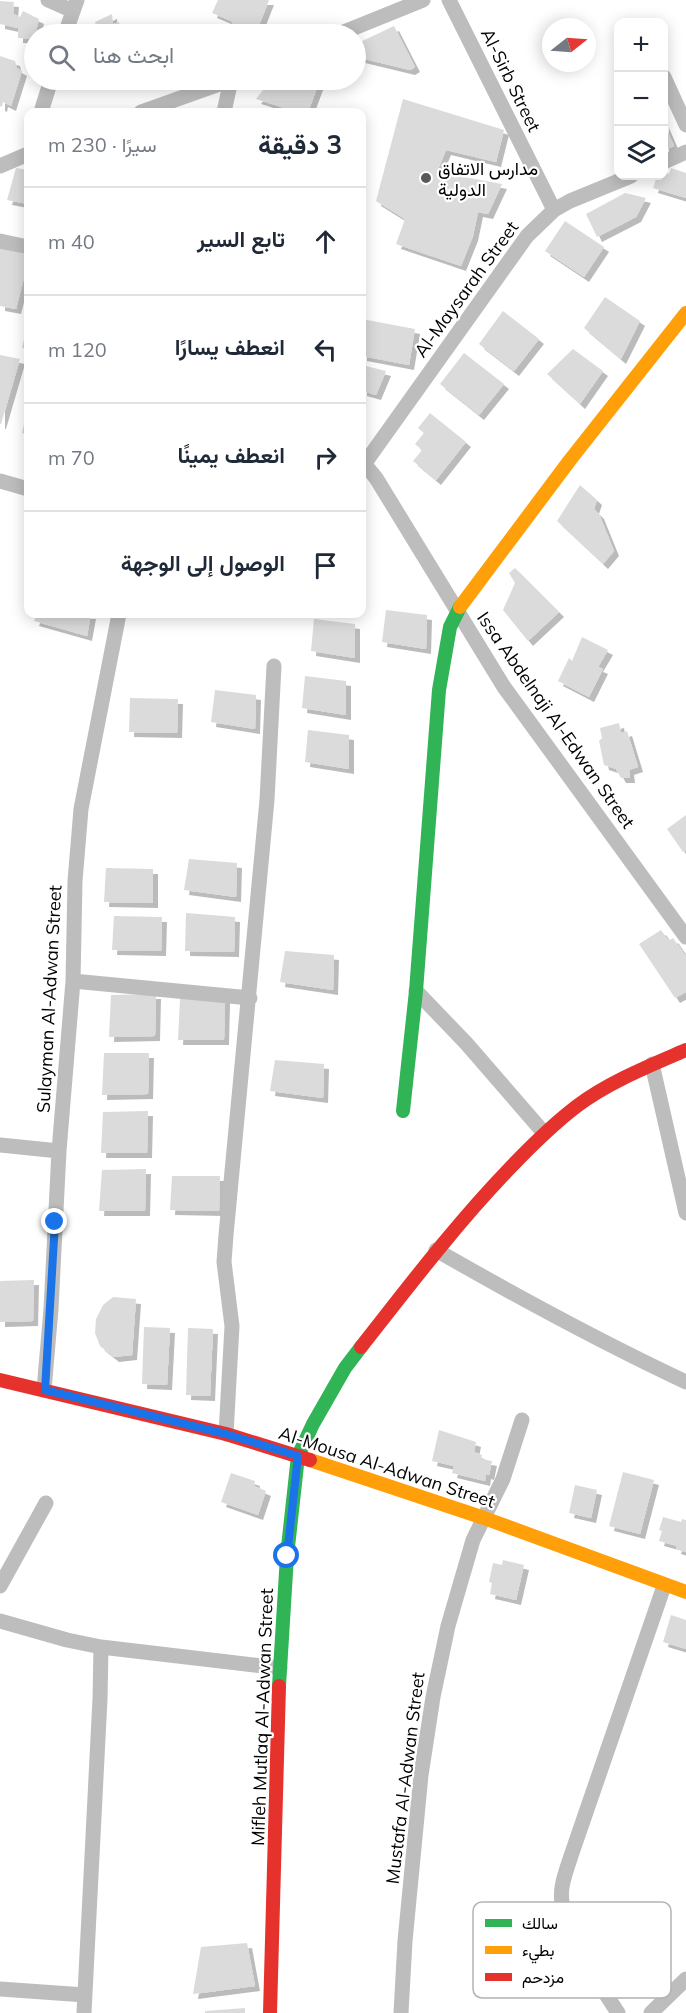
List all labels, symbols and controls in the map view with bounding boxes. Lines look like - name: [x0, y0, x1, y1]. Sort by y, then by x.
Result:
- north arrow: [542, 18, 596, 72]
- map controls: [614, 18, 668, 180]
- button: +: [614, 18, 668, 72]
- search box: [24, 24, 366, 90]
- street label: Al-Sirb Street: [476, 25, 546, 135]
- icon: search: [45, 41, 78, 74]
- text: ابحث هنا: [93, 41, 174, 69]
- button: −: [614, 72, 668, 126]
- button: layers: [614, 126, 668, 180]
- text: 3 دقيقة: [258, 128, 342, 161]
- text: سيرًا · 230 m: [48, 132, 157, 157]
- place label: مدارس الاتفاق الدولية: [438, 157, 538, 201]
- marker: مدارس الاتفاق الدولية: [419, 171, 433, 185]
- street label: Al-Maysarah Street: [409, 216, 523, 362]
- text: تابع السير: [197, 225, 285, 253]
- icon: ahead: [309, 225, 342, 258]
- text: 40 m: [48, 229, 95, 254]
- text: انعطف يسارًا: [175, 333, 285, 361]
- icon: left: [309, 333, 342, 366]
- text: 120 m: [48, 337, 107, 362]
- text: انعطف يمينًا: [178, 441, 285, 469]
- icon: right: [309, 441, 342, 474]
- text: 70 m: [48, 445, 95, 470]
- text: الوصول إلى الوجهة: [121, 549, 285, 577]
- icon: arrive: [309, 549, 342, 582]
- street label: Issa Abdelnaji Al-Edwan Street: [472, 607, 640, 833]
- street label: Sulayman Al-Adwan Street: [32, 884, 66, 1114]
- route end: [41, 1208, 67, 1234]
- street label: Al-Mousa Al-Adwan Street: [276, 1421, 498, 1513]
- route start: [273, 1542, 299, 1568]
- street label: Mifleh Mutlaq Al-Adwan Street: [246, 1588, 278, 1846]
- street label: Mustafa Al-Adwan Street: [381, 1671, 429, 1885]
- legend: [473, 1902, 671, 1998]
- text: سالك: [522, 1913, 558, 1933]
- text: بطيء: [522, 1940, 554, 1964]
- text: مزدحم: [522, 1967, 564, 1988]

